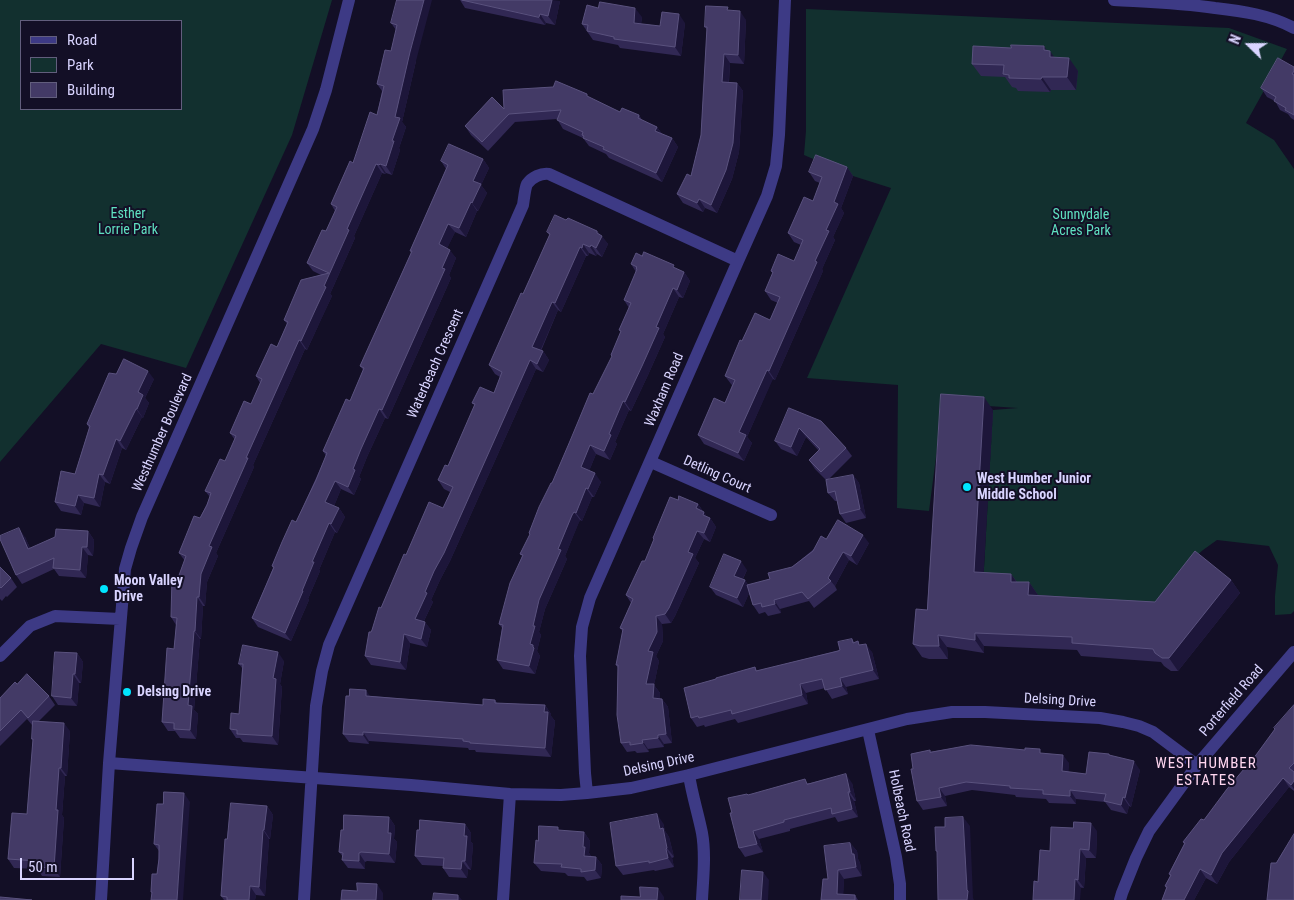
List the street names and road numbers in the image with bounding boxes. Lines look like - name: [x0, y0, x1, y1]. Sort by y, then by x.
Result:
- street label: Waterbeach Crescent: [404, 307, 468, 421]
- street label: Waxham Road: [642, 351, 688, 429]
- street label: Westhumber Boulevard: [129, 371, 197, 495]
- street label: Detling Court: [680, 453, 754, 497]
- street label: Porterfield Road: [1196, 662, 1268, 740]
- street label: Delsing Drive: [1024, 691, 1096, 711]
- street label: Delsing Drive: [622, 749, 696, 781]
- street label: Holbeach Road: [884, 768, 918, 854]

